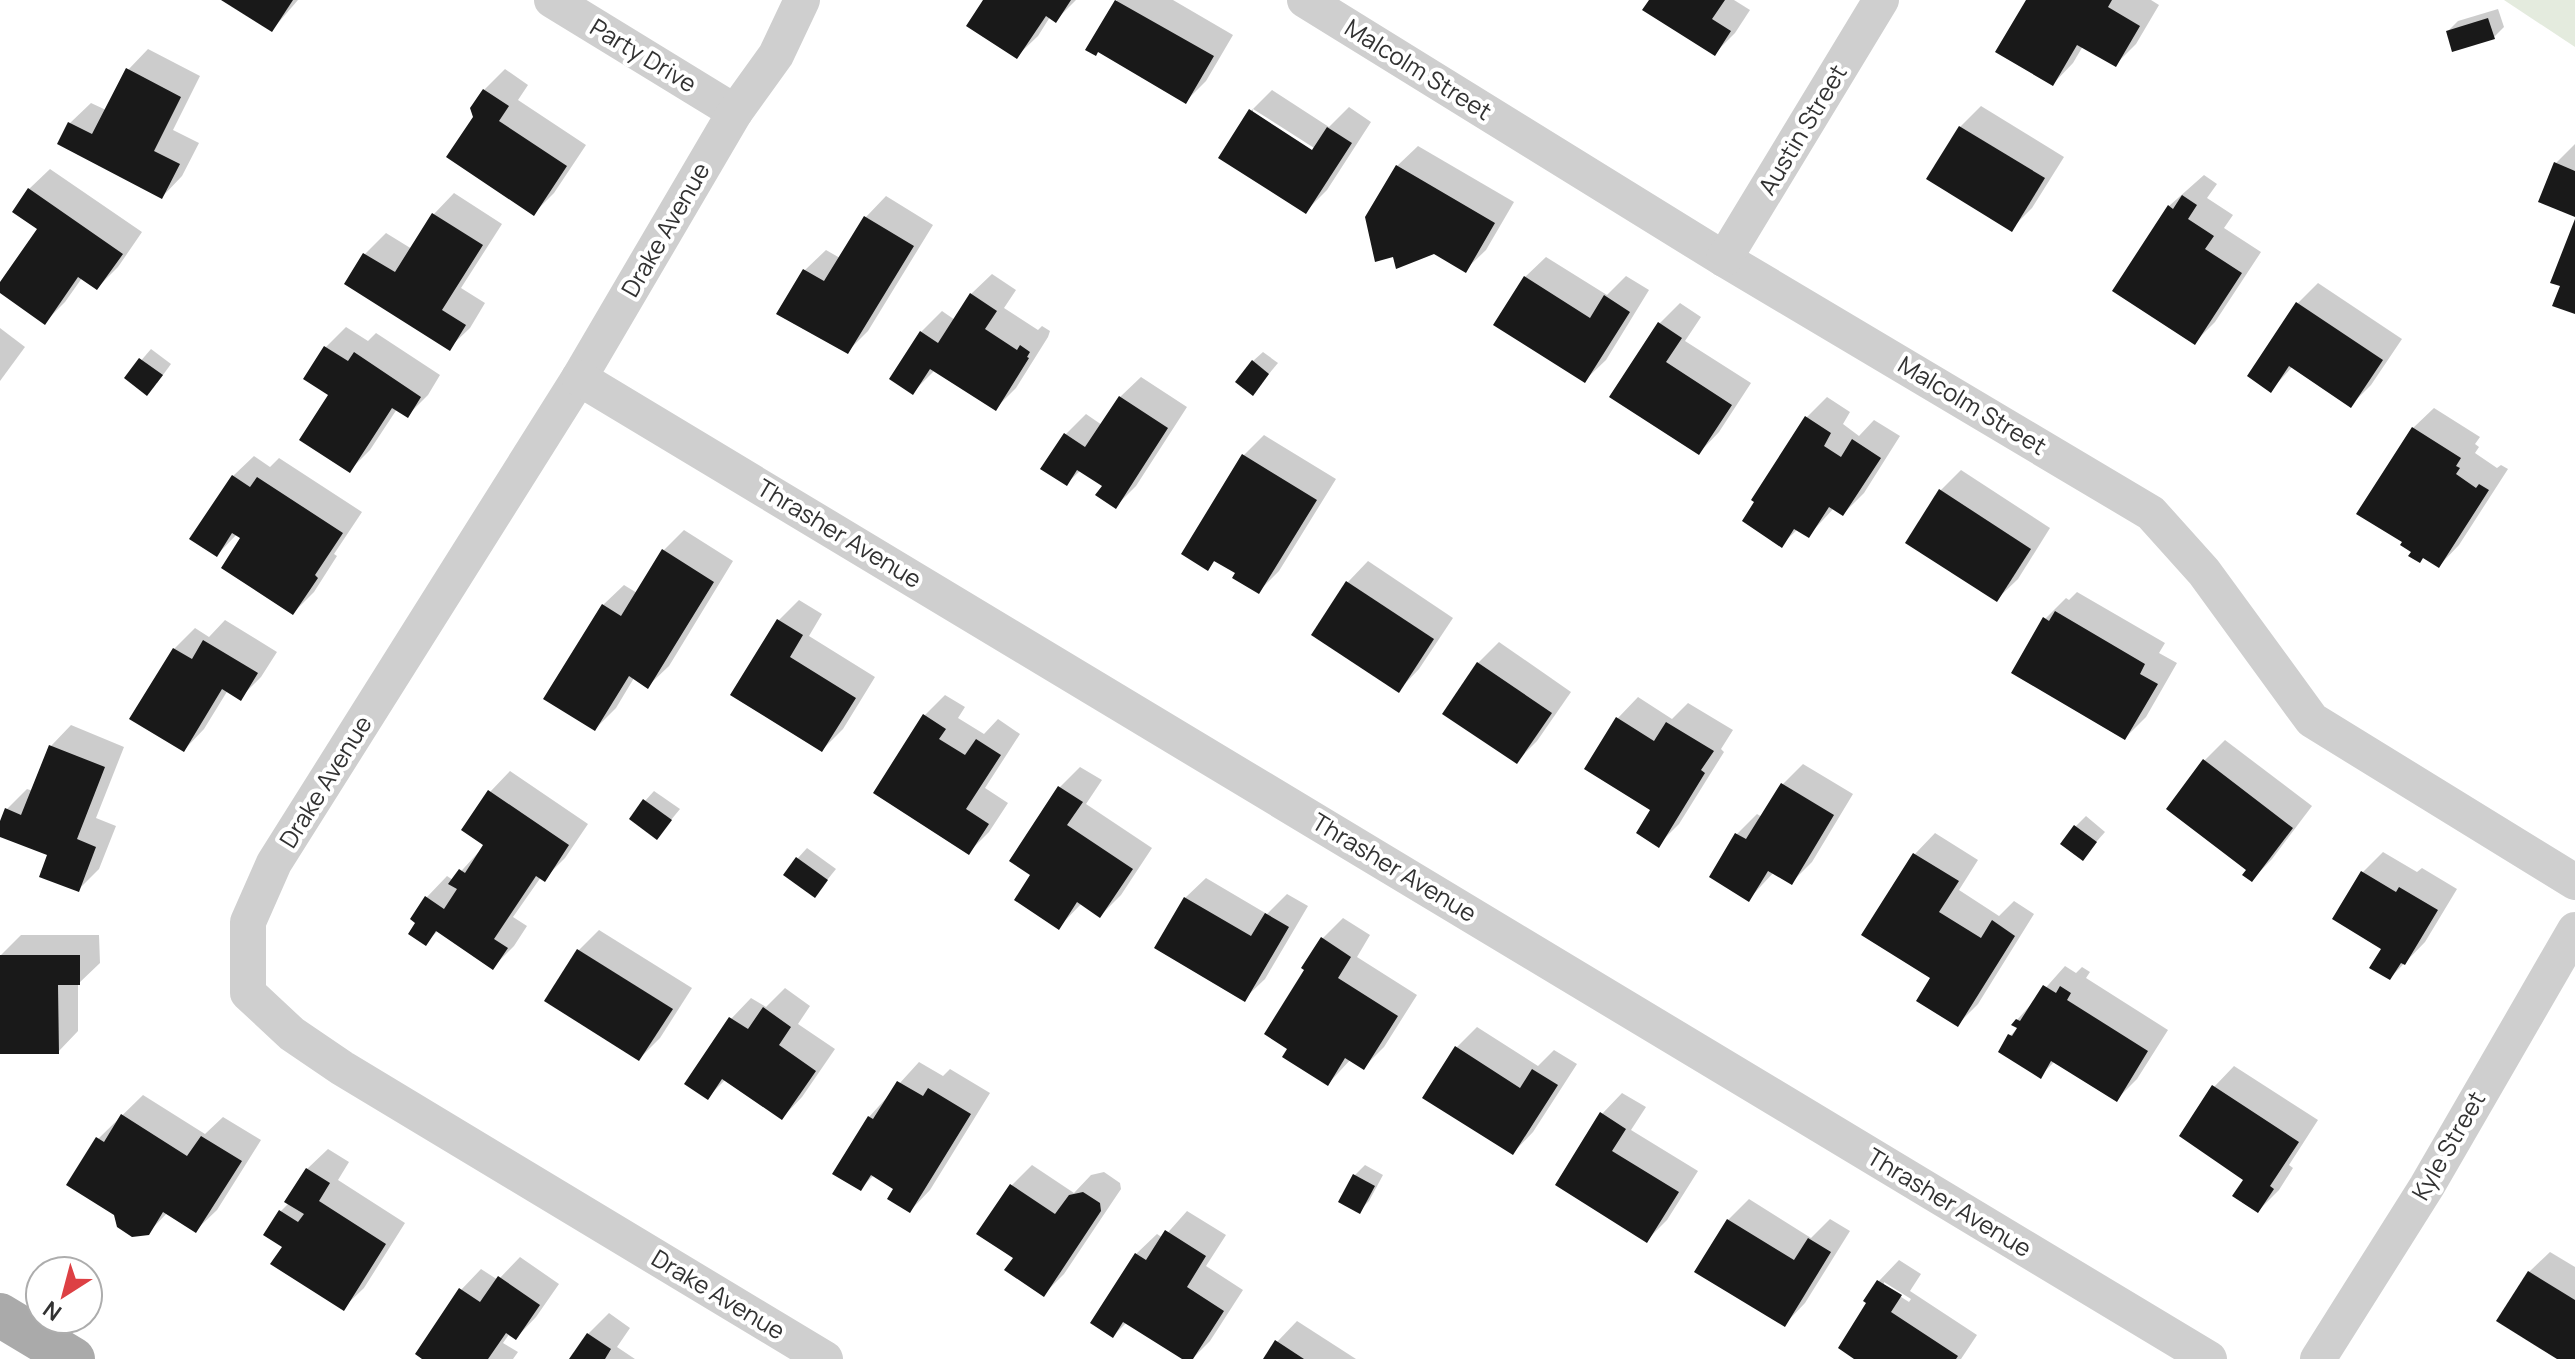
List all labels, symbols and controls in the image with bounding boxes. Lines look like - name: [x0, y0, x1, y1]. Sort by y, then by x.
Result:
- street label: Party Drive: [584, 10, 703, 99]
- street label: Malcolm Street: [1339, 10, 1499, 127]
- street label: Austin Street: [1750, 58, 1854, 201]
- street label: Drake Avenue: [613, 156, 717, 303]
- street label: Malcolm Street: [1892, 347, 2053, 462]
- street label: Thrasher Avenue: [751, 471, 928, 595]
- street label: Drake Avenue: [271, 709, 379, 854]
- street label: Thrasher Avenue: [1306, 805, 1483, 929]
- street label: Kyle Street: [2403, 1085, 2492, 1206]
- street label: Thrasher Avenue: [1861, 1140, 2038, 1264]
- street label: Drake Avenue: [646, 1241, 792, 1347]
- north arrow: [24, 1255, 104, 1335]
- text: N: [37, 1294, 67, 1328]

